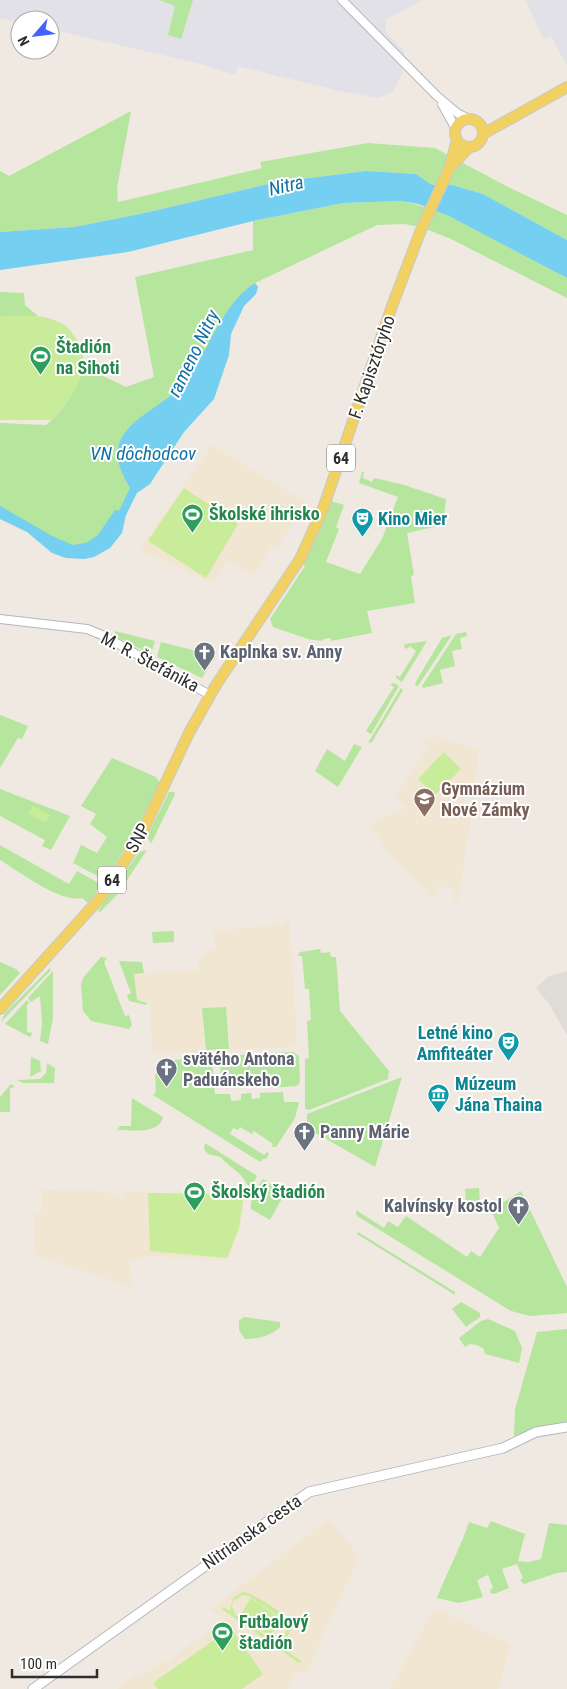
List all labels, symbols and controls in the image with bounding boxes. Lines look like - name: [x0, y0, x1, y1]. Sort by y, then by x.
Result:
- north arrow: [10, 10, 60, 60]
- text: N: [14, 34, 33, 49]
- water label: Nitra: [266, 170, 306, 201]
- water label: rameno Nitry: [163, 305, 225, 400]
- street label: F. Kapisztóryho: [344, 312, 399, 421]
- place label: Štadión na Sihoti: [56, 336, 120, 378]
- sports icon: Štadión na Sihoti: [28, 345, 52, 376]
- water label: VN dôchodcov: [90, 442, 197, 465]
- road number: 64: [327, 444, 355, 472]
- sports icon: Školské ihrisko: [181, 502, 205, 533]
- place label: Školské ihrisko: [209, 503, 320, 524]
- theatre icon: Kino Mier: [350, 507, 374, 538]
- place label: Kino Mier: [378, 508, 447, 529]
- street label: M. R. Štefánika: [98, 627, 203, 696]
- church icon: Kaplnka sv. Anny: [192, 640, 216, 671]
- place label: Kaplnka sv. Anny: [220, 641, 342, 662]
- place label: Gymnázium Nové Zámky: [441, 778, 530, 820]
- school or university icon: Gymnázium Nové Zámky: [413, 787, 437, 818]
- street label: SNP: [121, 819, 154, 856]
- road number: 64: [98, 866, 126, 894]
- place label: Letné kino Amfiteáter: [417, 1022, 493, 1064]
- theatre icon: Letné kino Amfiteáter: [497, 1031, 521, 1062]
- place label: svätého Antona Paduánskeho: [183, 1048, 294, 1090]
- church icon: svätého Antona Paduánskeho: [155, 1057, 179, 1088]
- place label: Múzeum Jána Thaina: [455, 1073, 542, 1115]
- museum icon: Múzeum Jána Thaina: [427, 1082, 451, 1113]
- church icon: Panny Márie: [292, 1120, 316, 1151]
- place label: Panny Márie: [320, 1121, 410, 1142]
- sports icon: Školský štadión: [183, 1180, 207, 1211]
- place label: Školský štadión: [211, 1181, 325, 1202]
- church icon: Kalvínsky kostol: [506, 1194, 530, 1225]
- place label: Kalvínsky kostol: [384, 1195, 502, 1216]
- street label: Nitrianska cesta: [198, 1490, 305, 1573]
- place label: Futbalový štadión: [239, 1611, 309, 1653]
- sports icon: Futbalový štadión: [211, 1620, 235, 1651]
- scale bar: [12, 1646, 98, 1678]
- text: 100 m: [20, 1655, 57, 1673]

